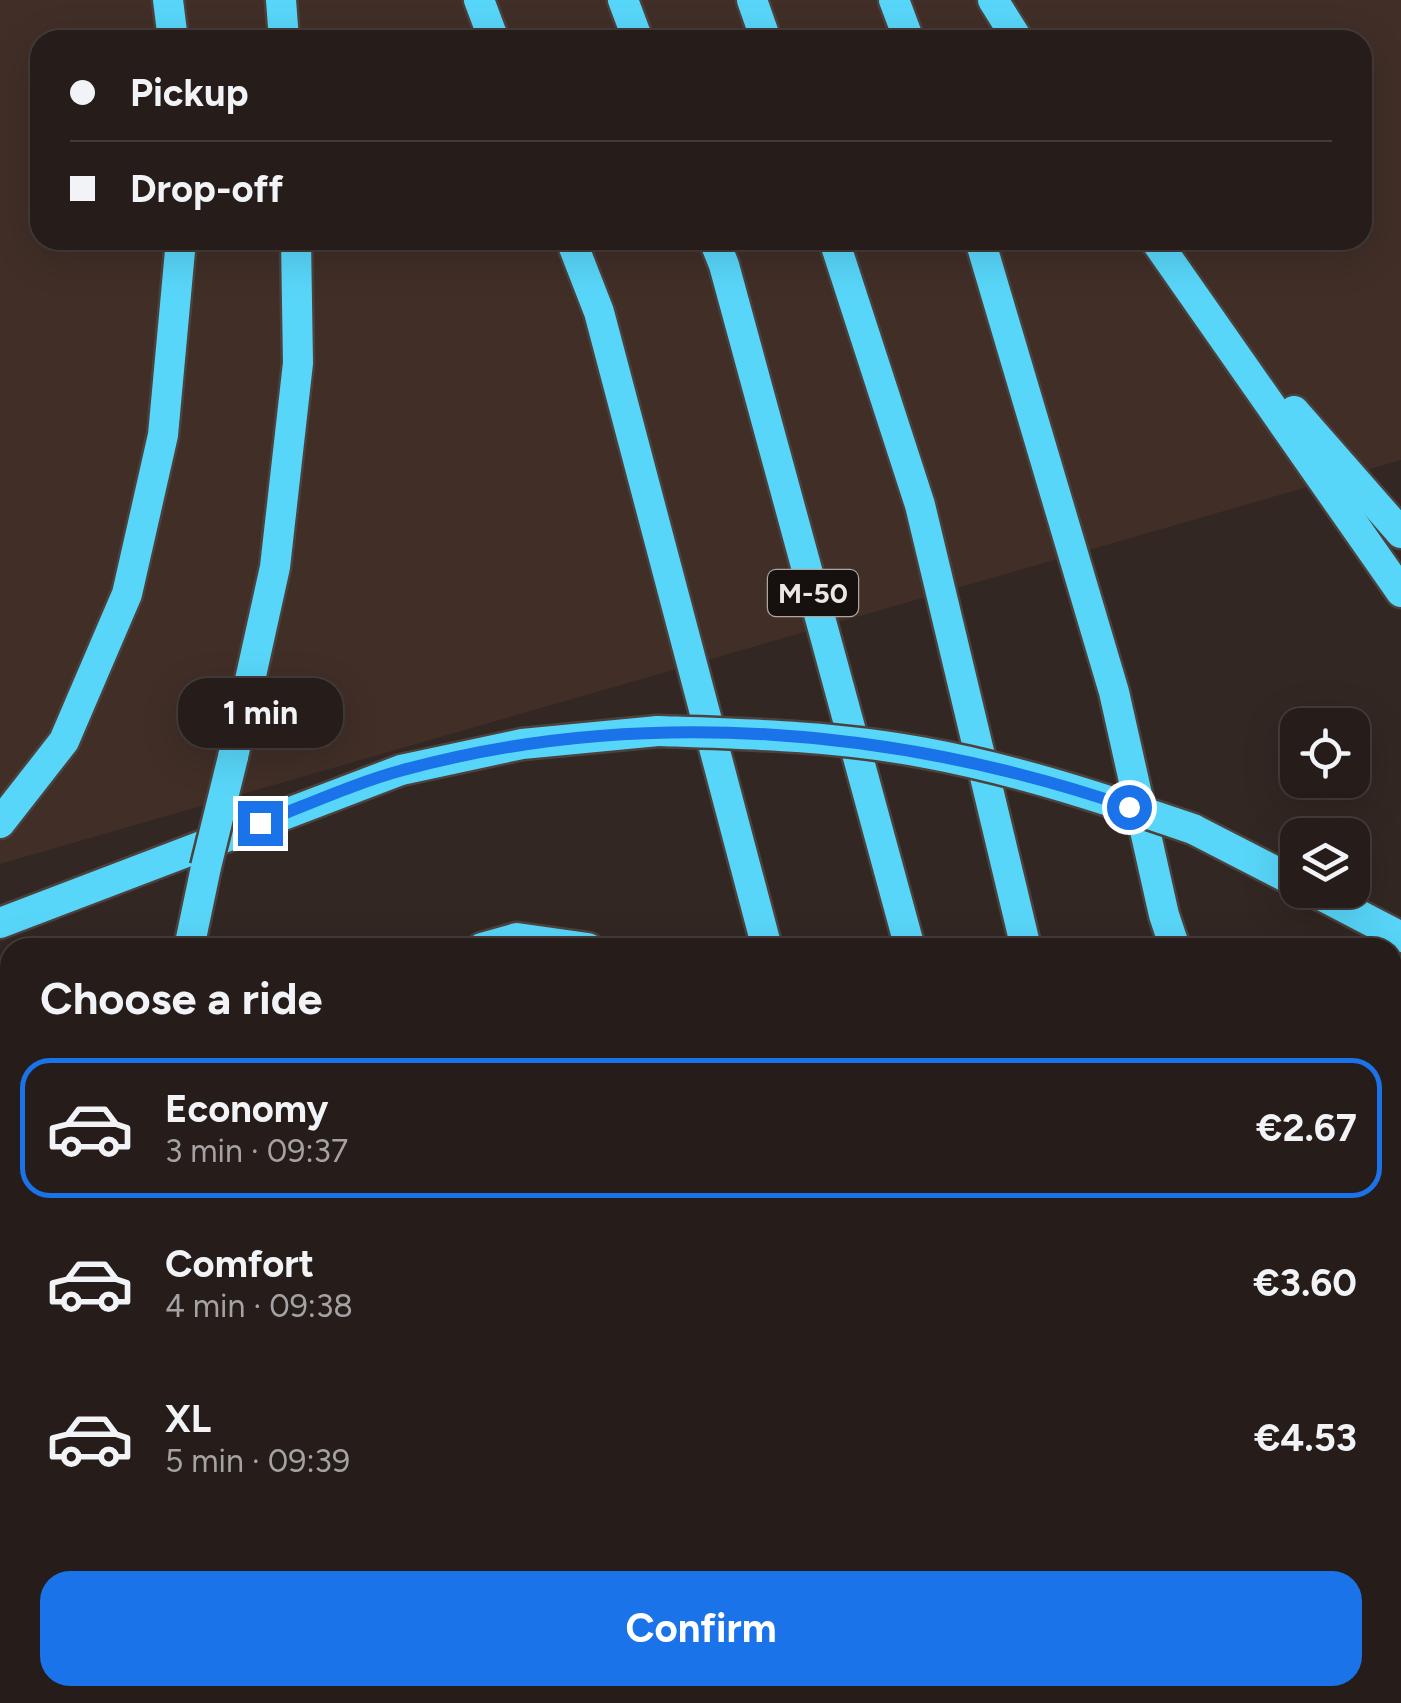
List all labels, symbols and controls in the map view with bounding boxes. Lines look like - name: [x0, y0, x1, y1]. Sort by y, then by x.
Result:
- text: Pickup: [130, 70, 248, 116]
- text: Drop-off: [130, 166, 283, 212]
- road number: M-50: [768, 570, 858, 616]
- callout: 1 min: [178, 678, 342, 748]
- text: 1 min: [223, 694, 298, 732]
- map controls: [1280, 708, 1370, 908]
- button: locate: [1280, 708, 1370, 798]
- route start: [1107, 785, 1152, 830]
- route end: [238, 801, 283, 846]
- button: layers: [1280, 818, 1370, 908]
- text: Choose a ride: [40, 971, 322, 1025]
- icon: car: [45, 1083, 135, 1173]
- text: Economy: [165, 1086, 328, 1132]
- text: €2.67: [1256, 1105, 1357, 1151]
- text: 3 min · 09:37: [165, 1132, 348, 1170]
- icon: car: [45, 1238, 135, 1328]
- text: Comfort: [165, 1241, 314, 1287]
- text: €3.60: [1253, 1260, 1357, 1306]
- text: 4 min · 09:38: [165, 1287, 353, 1325]
- icon: car: [45, 1393, 135, 1483]
- text: XL: [165, 1396, 211, 1442]
- text: €4.53: [1254, 1415, 1357, 1461]
- text: 5 min · 09:39: [165, 1442, 350, 1480]
- button: Confirm: [40, 1571, 1362, 1686]

